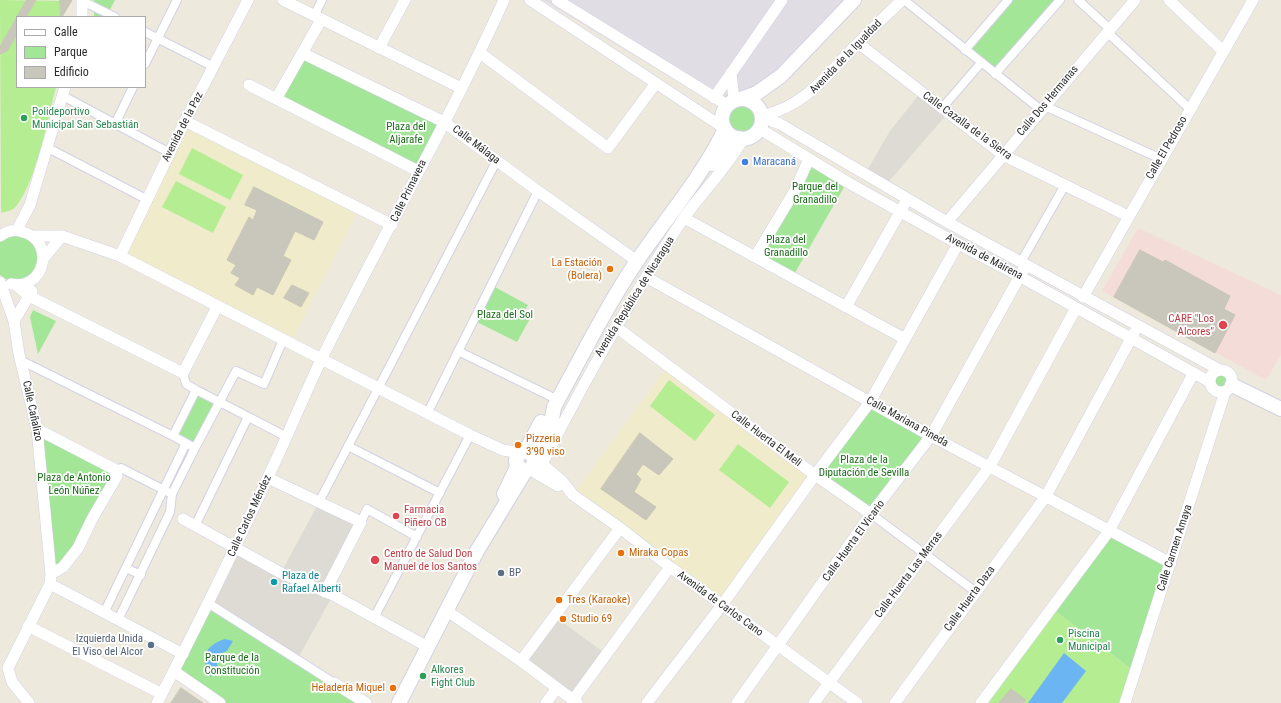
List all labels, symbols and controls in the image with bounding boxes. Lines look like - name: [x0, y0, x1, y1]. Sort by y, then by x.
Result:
- legend: [16, 16, 146, 88]
- street label: Avenida de la Igualdad: [807, 17, 885, 97]
- text: Calle: [54, 25, 78, 39]
- text: Parque: [54, 45, 87, 59]
- street label: Calle Dos Hermanas: [1015, 63, 1081, 139]
- text: Edificio: [54, 65, 89, 79]
- street label: Calle Cazalla de la Sierra: [920, 89, 1014, 163]
- street label: Avenida de la Paz: [160, 90, 206, 164]
- place label: Polideportivo Municipal San Sebastián: [32, 105, 139, 131]
- marker: Polideportivo Municipal San Sebastián: [19, 113, 29, 123]
- street label: Calle El Pedroso: [1144, 114, 1190, 182]
- park label: Plaza del Aljarafe: [386, 120, 426, 146]
- street label: Calle Málaga: [450, 123, 502, 167]
- place label: Maracaná: [753, 155, 796, 169]
- marker: Maracaná: [740, 157, 750, 167]
- street label: Calle Primavera: [388, 158, 430, 224]
- park label: Parque del Granadillo: [792, 180, 838, 206]
- street label: Avenida de Mairena: [943, 231, 1025, 283]
- park label: Plaza del Granadillo: [764, 233, 808, 259]
- street label: Avenida República de Nicaragua: [592, 234, 678, 360]
- place label: La Estación (Bolera): [552, 256, 602, 282]
- marker: La Estación (Bolera): [605, 264, 615, 274]
- park label: Plaza del Sol: [477, 308, 533, 322]
- place label: CARE "Los Alcores": [1168, 312, 1214, 338]
- marker: CARE "Los Alcores": [1217, 319, 1229, 331]
- street label: Calle Cañalizo: [19, 379, 45, 443]
- street label: Calle Mariana Pineda: [864, 394, 950, 450]
- street label: Calle Huerta El Meli: [728, 408, 804, 470]
- place label: Pizzeria 3’90 viso: [526, 432, 565, 458]
- marker: Pizzeria 3’90 viso: [513, 440, 523, 450]
- park label: Plaza de la Diputación de Sevilla: [819, 453, 909, 479]
- park label: Plaza de Antonio León Núñez: [37, 471, 111, 497]
- street label: Calle Carlos Méndez: [225, 473, 275, 559]
- street label: Calle Huerta El Vicario: [820, 498, 888, 584]
- place label: Farmacia Piñero CB: [404, 503, 447, 529]
- street label: Calle Carmen Amaya: [1155, 503, 1195, 593]
- marker: Farmacia Piñero CB: [391, 511, 401, 521]
- street label: Calle Huerta Las Merras: [872, 529, 946, 621]
- place label: Miraka Copas: [629, 546, 688, 560]
- place label: Centro de Salud Don Manuel de los Santos: [384, 547, 477, 573]
- marker: Miraka Copas: [616, 548, 626, 558]
- marker: Centro de Salud Don Manuel de los Santos: [369, 554, 381, 566]
- street label: Calle Huerta Daza: [942, 564, 998, 634]
- place label: BP: [509, 566, 521, 580]
- marker: BP: [496, 568, 506, 578]
- street label: Avenida de Carlos Cano: [674, 568, 766, 640]
- place label: Plaza de Rafael Alberti: [282, 569, 341, 595]
- marker: Plaza de Rafael Alberti: [269, 577, 279, 587]
- place label: Tres (Karaoke): [567, 593, 630, 607]
- marker: Tres (Karaoke): [554, 595, 564, 605]
- place label: Studio 69: [571, 612, 612, 626]
- marker: Studio 69: [558, 614, 568, 624]
- place label: Piscina Municipal: [1068, 627, 1110, 653]
- place label: Izquierda Unida El Viso del Alcor: [72, 632, 143, 658]
- marker: Piscina Municipal: [1055, 635, 1065, 645]
- marker: Izquierda Unida El Viso del Alcor: [146, 640, 156, 650]
- park label: Parque de la Constitución: [205, 651, 259, 677]
- place label: Alkores Fight Club: [431, 663, 475, 689]
- marker: Alkores Fight Club: [418, 671, 428, 681]
- place label: Heladería Miquel: [312, 681, 385, 695]
- marker: Heladería Miquel: [388, 683, 398, 693]

